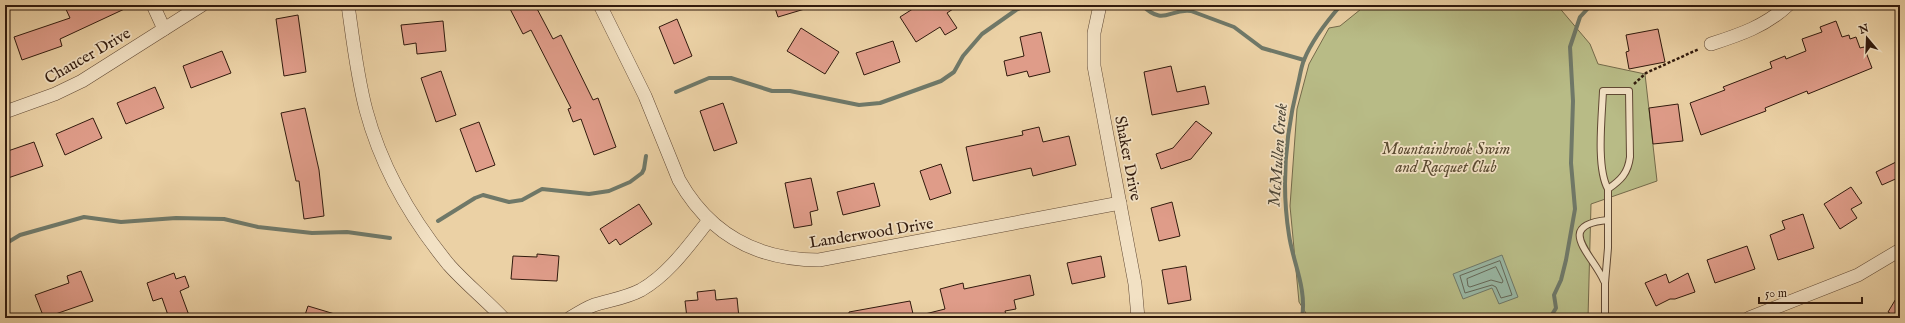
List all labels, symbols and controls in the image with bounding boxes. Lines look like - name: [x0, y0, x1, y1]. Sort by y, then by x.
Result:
- north arrow: [1847, 18, 1887, 58]
- text: N: [1856, 21, 1871, 38]
- street label: Chaucer Drive: [41, 24, 135, 89]
- water label: McMullen Creek: [1264, 102, 1293, 208]
- street label: Shaker Drive: [1109, 114, 1145, 203]
- park label: Mountainbrook Swim and Racquet Club: [1382, 140, 1510, 178]
- street label: Landerwood Drive: [808, 214, 935, 254]
- scale bar: [1759, 279, 1862, 305]
- text: 50 m: [1765, 286, 1787, 301]

